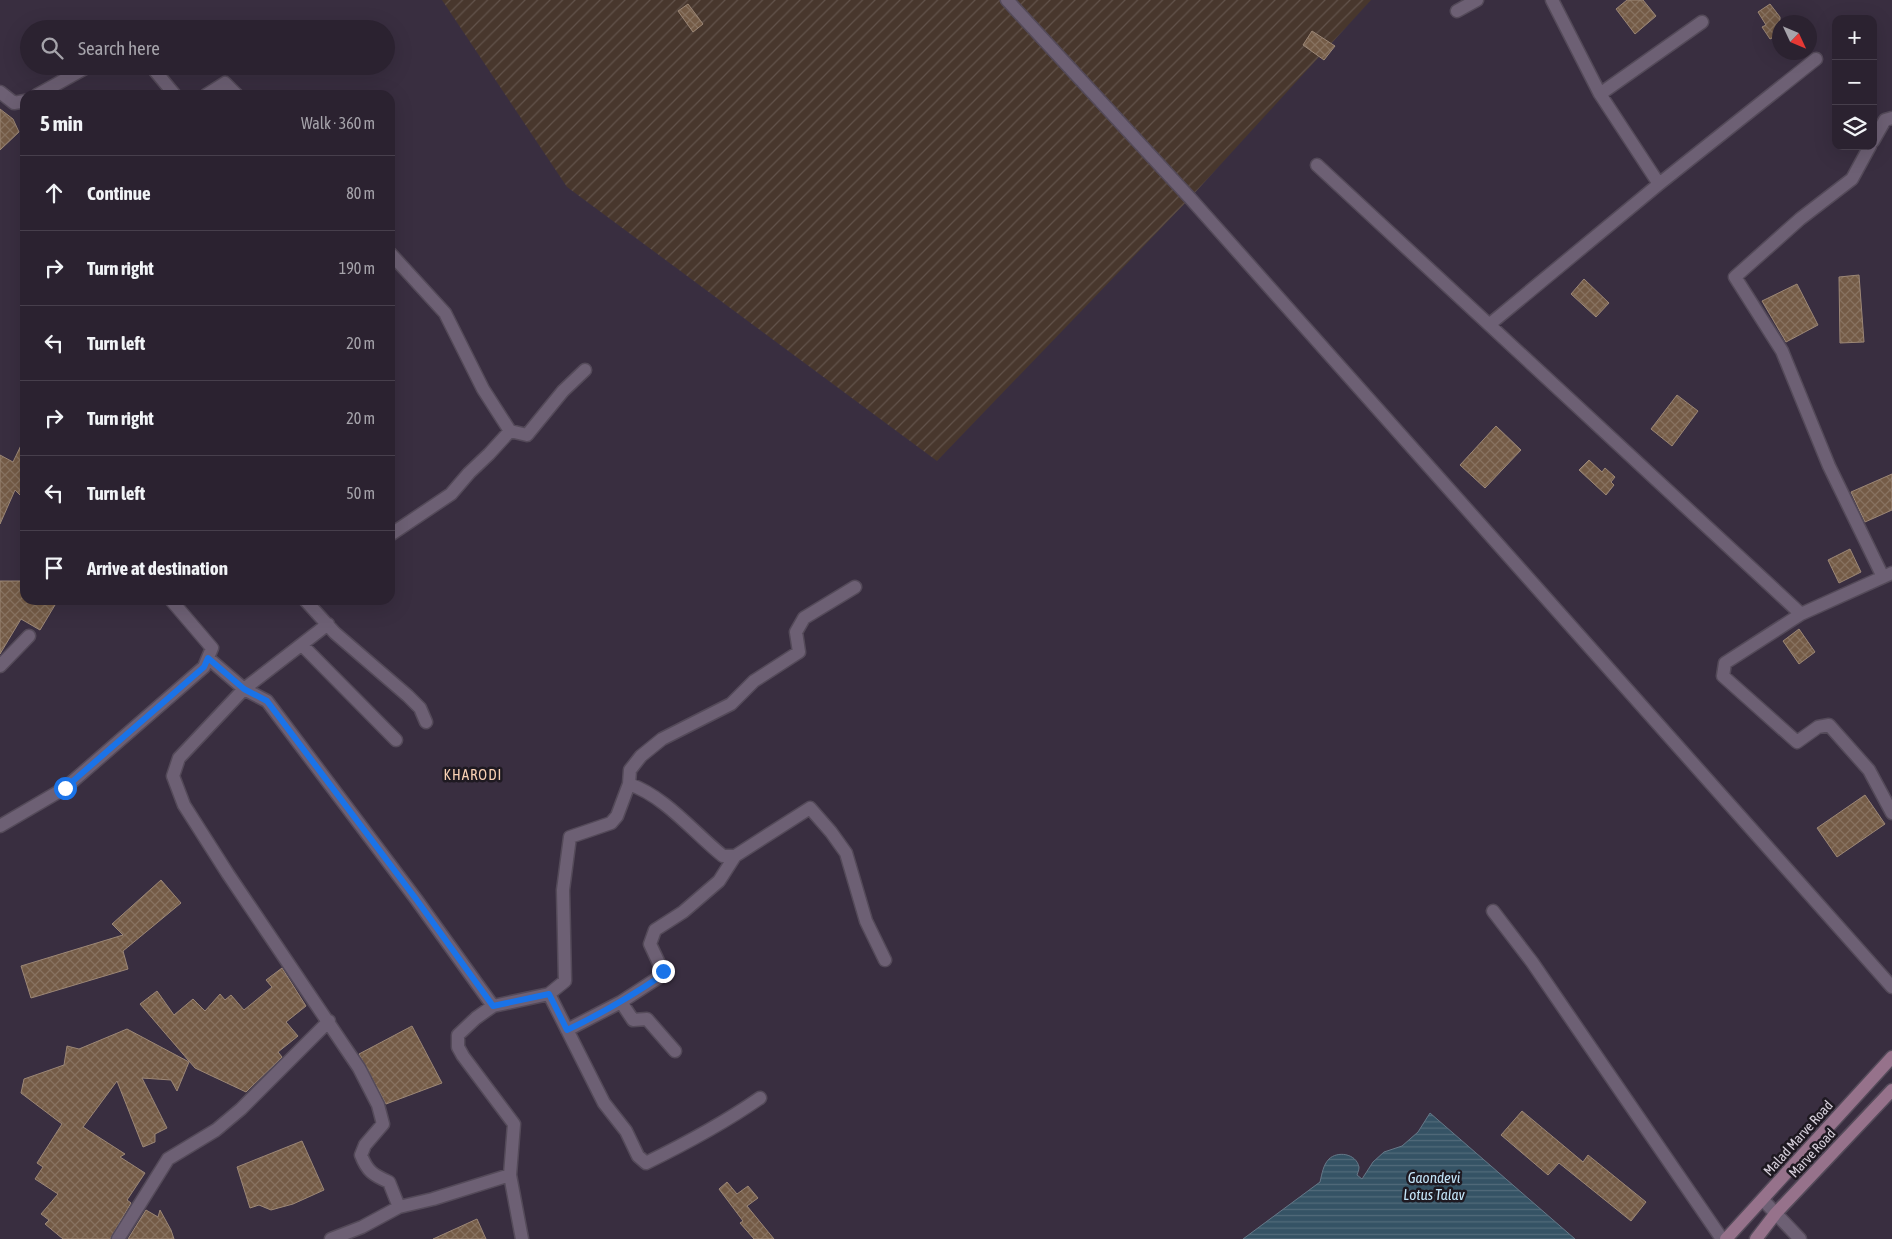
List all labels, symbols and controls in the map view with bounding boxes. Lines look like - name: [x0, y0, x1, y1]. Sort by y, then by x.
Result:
- north arrow: [1772, 15, 1817, 60]
- map controls: [1832, 15, 1877, 150]
- button: +: [1832, 15, 1877, 60]
- search box: [20, 20, 395, 75]
- icon: search: [38, 34, 66, 62]
- text: Search here: [78, 37, 160, 59]
- button: −: [1832, 60, 1877, 105]
- button: layers: [1832, 105, 1877, 150]
- text: 5 min: [40, 111, 83, 135]
- text: Walk · 360 m: [301, 114, 375, 132]
- icon: ahead: [40, 179, 68, 207]
- text: Continue: [87, 182, 151, 204]
- text: 80 m: [346, 184, 375, 202]
- icon: right: [40, 254, 68, 282]
- text: Turn right: [87, 257, 154, 279]
- text: 190 m: [339, 259, 375, 277]
- icon: left: [40, 329, 68, 357]
- text: Turn left: [87, 332, 145, 354]
- text: 20 m: [346, 334, 375, 352]
- icon: right: [40, 404, 68, 432]
- text: Turn right: [87, 407, 154, 429]
- text: 20 m: [346, 409, 375, 427]
- icon: left: [40, 479, 68, 507]
- text: Turn left: [87, 482, 145, 504]
- text: 50 m: [346, 484, 375, 502]
- icon: arrive: [40, 554, 68, 582]
- text: Arrive at destination: [87, 557, 228, 579]
- district label: KHARODI: [444, 766, 502, 783]
- route start: [54, 777, 77, 800]
- route end: [652, 960, 675, 983]
- street label: Malad Marve Road: [1760, 1097, 1836, 1179]
- street label: Marve Road: [1785, 1125, 1839, 1181]
- water label: Gaondevi Lotus Talav: [1403, 1169, 1465, 1203]

